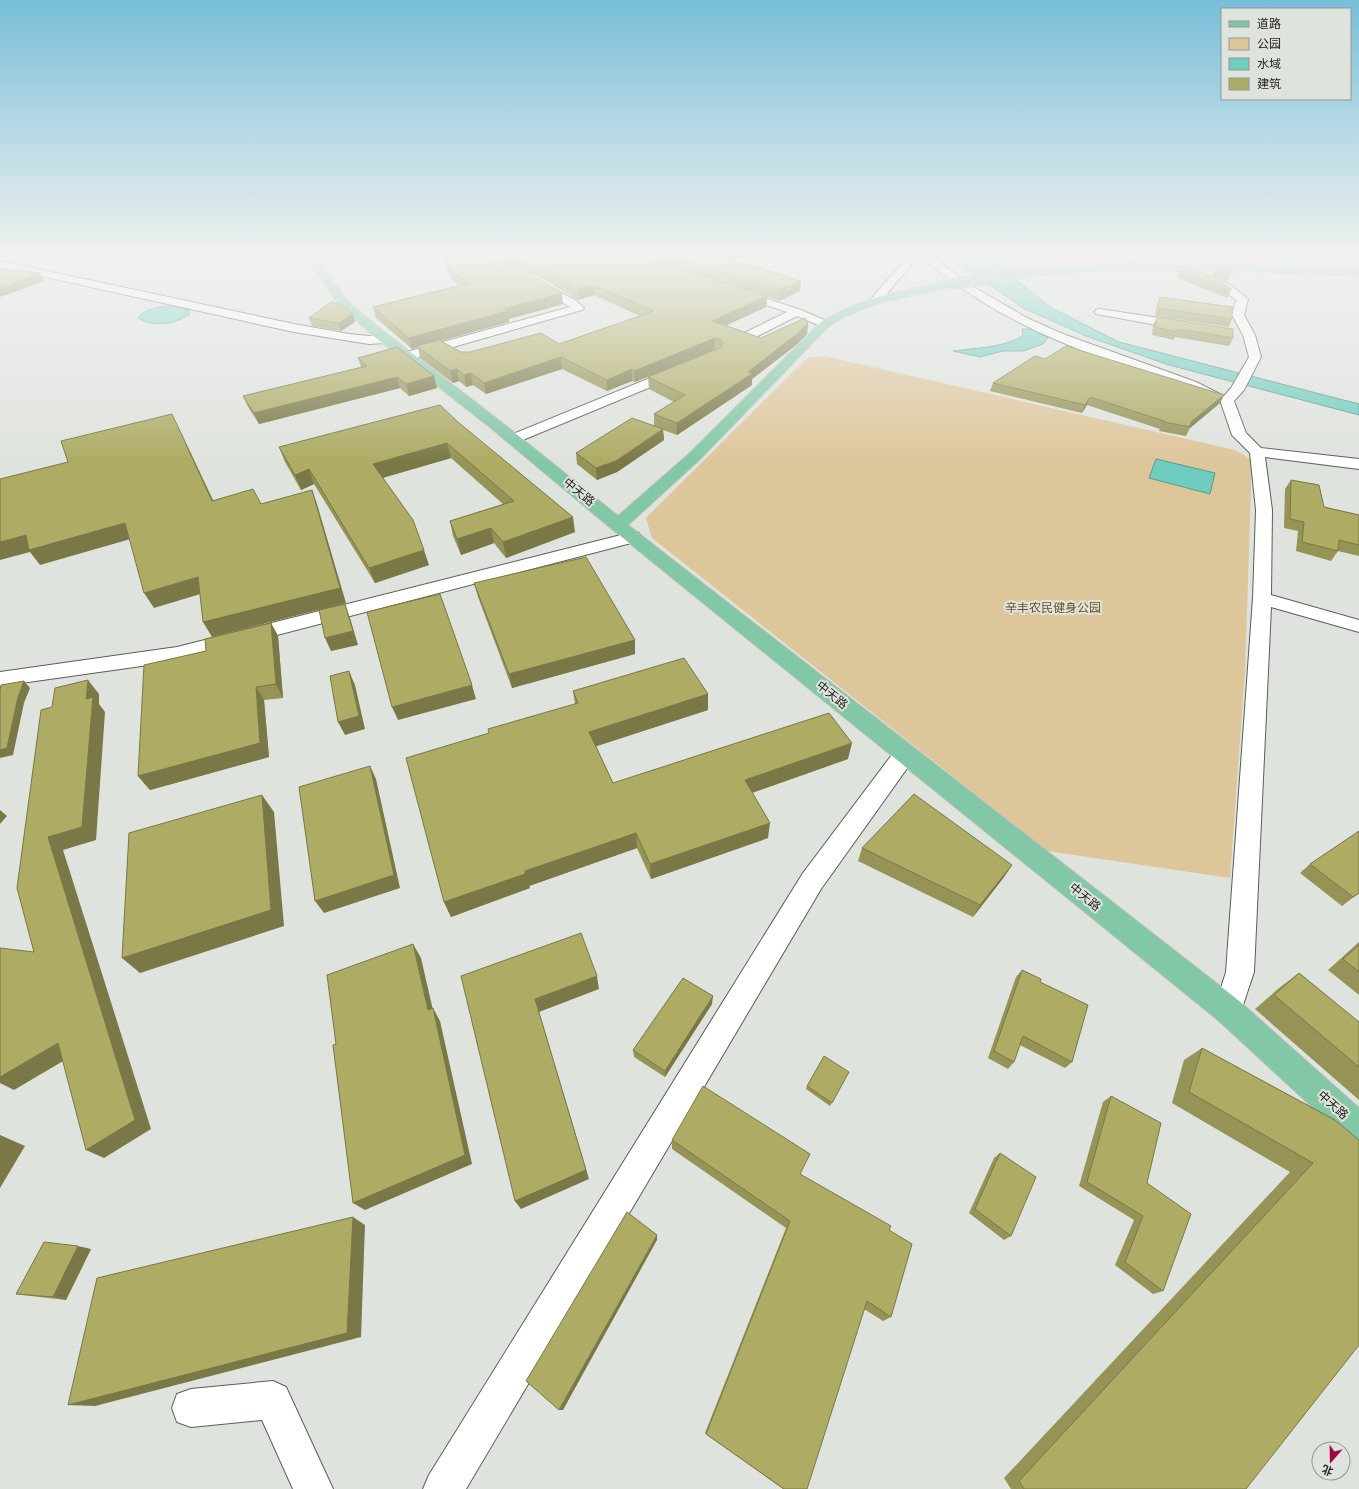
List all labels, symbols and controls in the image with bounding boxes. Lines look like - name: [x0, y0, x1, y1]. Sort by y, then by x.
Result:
- legend: [1221, 8, 1351, 100]
- text: 道路: [1257, 17, 1281, 31]
- text: 公园: [1257, 37, 1281, 51]
- text: 水域: [1257, 57, 1281, 71]
- text: 建筑: [1257, 77, 1281, 91]
- street label: 中天路: [561, 475, 597, 509]
- park label: 辛丰农民健身公园: [1005, 601, 1101, 615]
- street label: 中天路: [814, 678, 850, 712]
- street label: 中天路: [1067, 880, 1103, 914]
- street label: 中天路: [1315, 1088, 1351, 1122]
- north arrow: [1311, 1441, 1351, 1481]
- text: 北: [1320, 1463, 1335, 1478]

